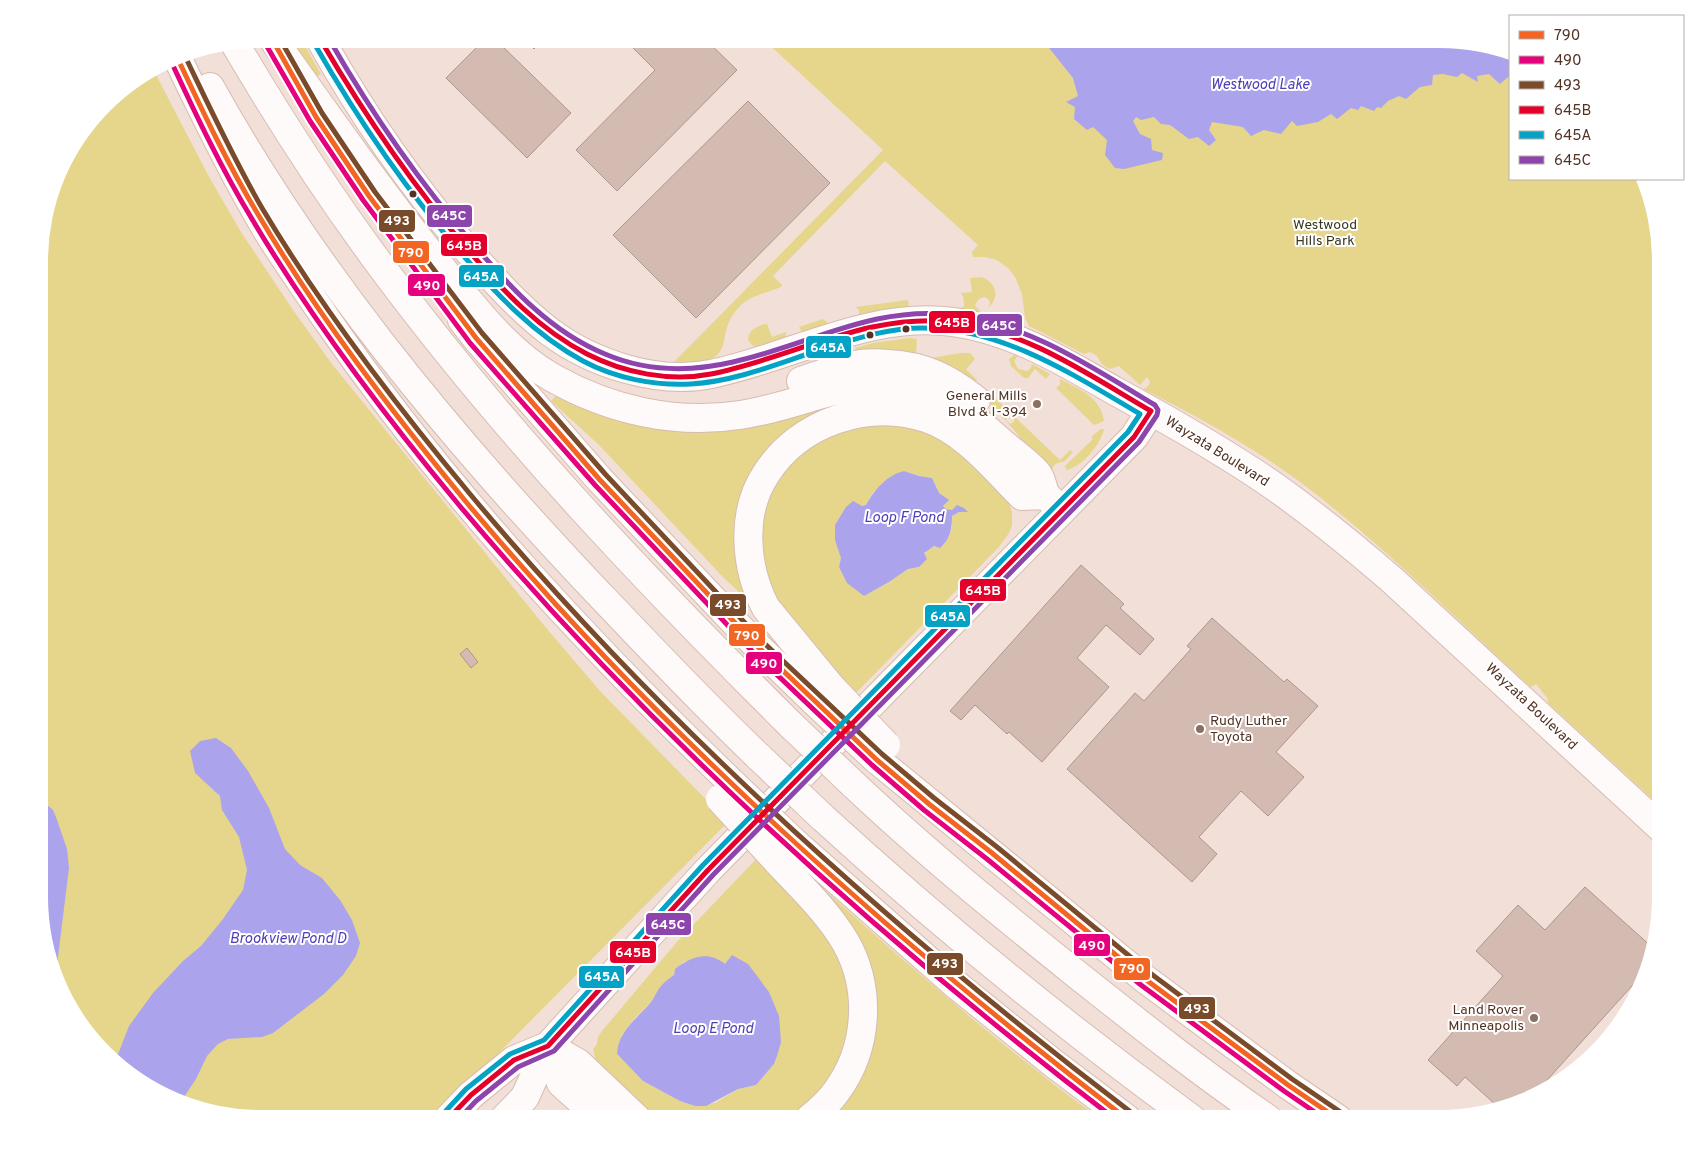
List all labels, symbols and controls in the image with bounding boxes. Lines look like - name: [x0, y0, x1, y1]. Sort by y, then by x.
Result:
- legend: [1509, 15, 1684, 180]
- text: 790: [1554, 27, 1580, 46]
- text: 490: [1554, 52, 1582, 71]
- water label: Westwood Lake: [1211, 76, 1310, 95]
- text: 493: [1554, 77, 1581, 96]
- text: 645B: [1554, 102, 1591, 121]
- text: 645A: [1554, 127, 1591, 146]
- text: 645C: [1554, 152, 1591, 171]
- unlabelled marker: [408, 189, 418, 199]
- line badge: 645C: [426, 204, 473, 228]
- text: 645C: [431, 208, 467, 225]
- line badge: 493: [378, 209, 416, 233]
- text: 493: [384, 213, 410, 230]
- park label: Westwood Hills Park: [1293, 217, 1357, 250]
- line badge: 645B: [440, 233, 488, 257]
- text: 645B: [446, 238, 482, 255]
- line badge: 790: [392, 240, 430, 264]
- text: 790: [398, 245, 424, 262]
- line badge: 645A: [458, 264, 505, 288]
- text: 645A: [463, 269, 499, 286]
- line badge: 490: [407, 273, 446, 297]
- text: 490: [414, 278, 440, 295]
- line badge: 645B: [928, 310, 976, 334]
- line badge: 645C: [976, 313, 1023, 337]
- text: 645B: [934, 315, 970, 332]
- text: 645C: [981, 318, 1017, 335]
- unlabelled marker: [901, 324, 911, 334]
- unlabelled marker: [865, 330, 875, 340]
- line badge: 645A: [805, 335, 852, 359]
- text: 645A: [810, 340, 846, 357]
- place label: General Mills Blvd & I-394: [946, 388, 1027, 421]
- marker: General Mills Blvd & I-394: [1031, 398, 1043, 410]
- street label: Wayzata Boulevard: [1162, 413, 1272, 491]
- water label: Loop F Pond: [864, 509, 945, 528]
- line badge: 645B: [959, 578, 1007, 602]
- text: 645B: [965, 583, 1001, 600]
- line badge: 493: [709, 593, 747, 617]
- text: 493: [715, 597, 741, 614]
- line badge: 645A: [924, 604, 971, 628]
- text: 645A: [930, 609, 966, 626]
- line badge: 790: [728, 623, 766, 647]
- text: 790: [734, 628, 760, 645]
- line badge: 490: [745, 651, 783, 675]
- text: 490: [751, 656, 777, 673]
- street label: Wayzata Boulevard: [1482, 660, 1580, 754]
- place label: Rudy Luther Toyota: [1210, 713, 1288, 746]
- marker: Rudy Luther Toyota: [1194, 723, 1206, 735]
- line badge: 645C: [645, 912, 692, 936]
- text: 645C: [650, 917, 686, 934]
- water label: Brookview Pond D: [230, 930, 346, 949]
- line badge: 490: [1073, 933, 1111, 957]
- text: 490: [1079, 938, 1105, 955]
- line badge: 645B: [609, 940, 657, 964]
- text: 645B: [615, 945, 651, 962]
- line badge: 493: [926, 952, 964, 976]
- text: 493: [932, 956, 958, 973]
- line badge: 790: [1113, 957, 1151, 981]
- text: 790: [1119, 961, 1145, 978]
- line badge: 645A: [578, 965, 625, 989]
- text: 645A: [584, 969, 620, 986]
- line badge: 493: [1178, 996, 1216, 1020]
- text: 493: [1184, 1001, 1210, 1018]
- place label: Land Rover Minneapolis: [1448, 1002, 1525, 1035]
- marker: Land Rover Minneapolis: [1528, 1012, 1540, 1024]
- water label: Loop E Pond: [673, 1020, 754, 1039]

